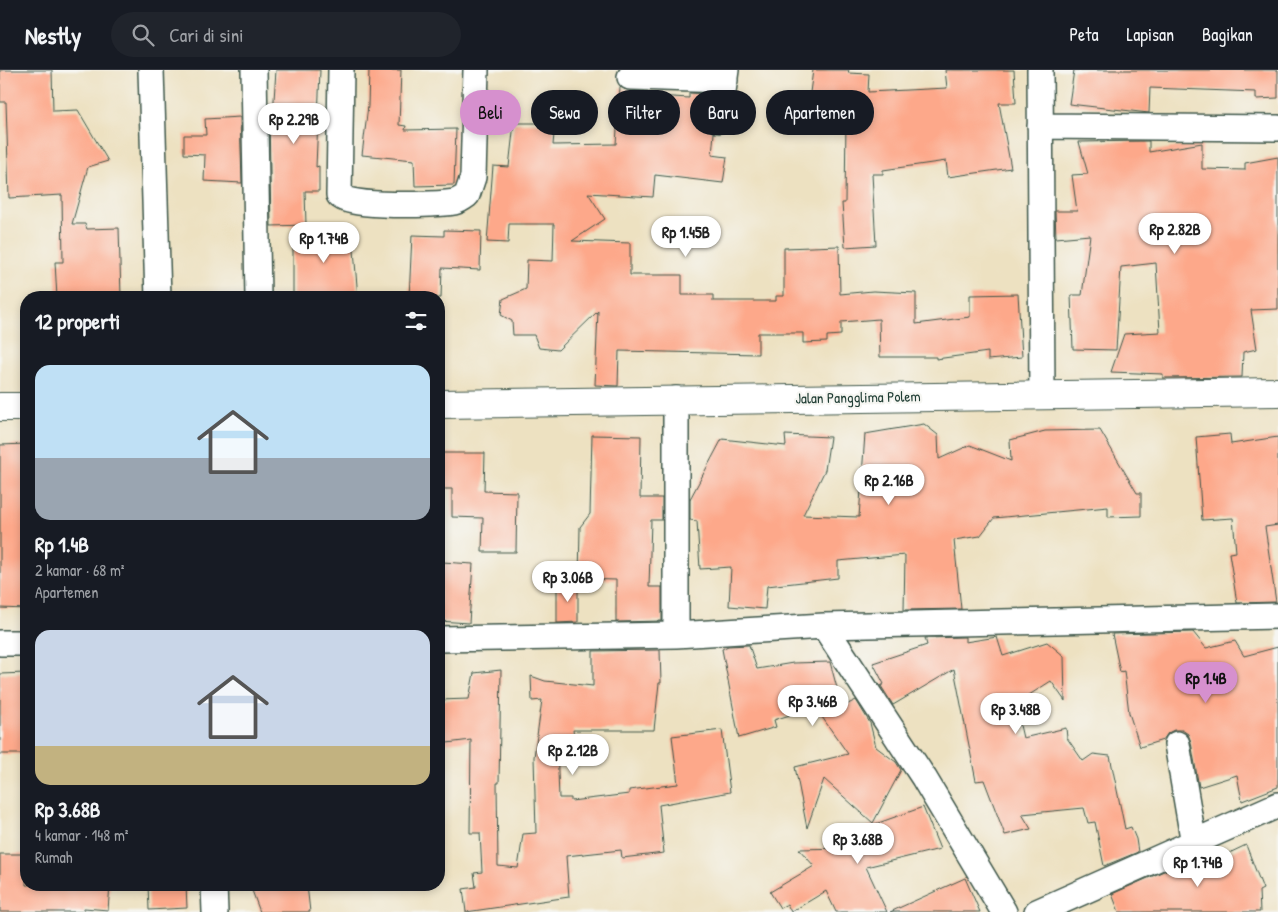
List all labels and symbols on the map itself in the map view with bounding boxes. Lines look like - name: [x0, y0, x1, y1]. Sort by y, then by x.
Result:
- pin: Rp 2.29B: [242, 102, 346, 145]
- pin: Rp 2.82B: [1123, 212, 1227, 255]
- pin: Rp 1.45B: [634, 216, 738, 258]
- pin: Rp 1.74B: [272, 222, 376, 264]
- street label: Jalan Pangglima Polem: [795, 385, 921, 409]
- pin: Rp 2.16B: [837, 464, 941, 506]
- pin: Rp 3.06B: [516, 560, 620, 603]
- pin: Rp 1.4B: [1160, 662, 1252, 704]
- pin: Rp 3.46B: [761, 684, 865, 727]
- pin: Rp 3.48B: [964, 692, 1068, 735]
- pin: Rp 2.12B: [521, 734, 625, 776]
- pin: Rp 3.68B: [806, 822, 910, 865]
- pin: Rp 1.74B: [1146, 846, 1250, 888]

